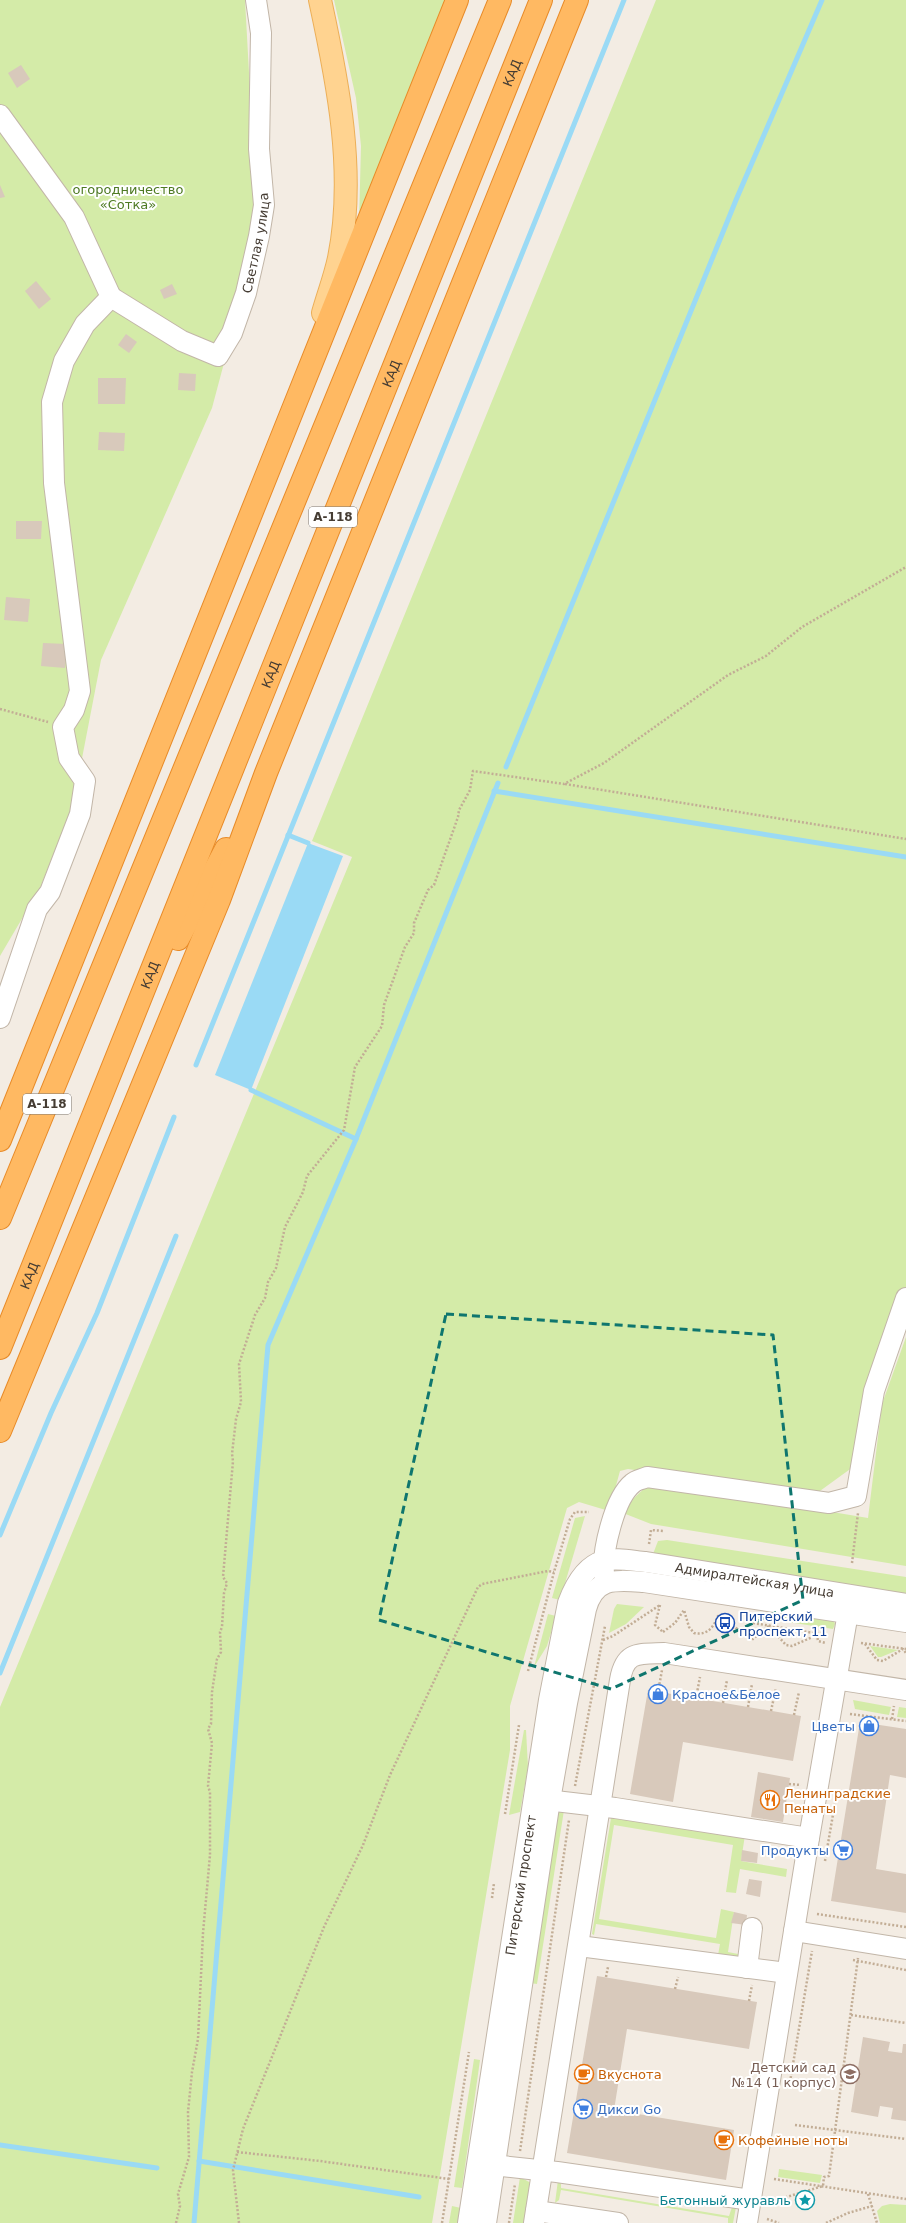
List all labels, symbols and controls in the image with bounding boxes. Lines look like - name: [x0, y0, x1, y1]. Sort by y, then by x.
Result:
- street label: КАД: [500, 57, 524, 89]
- park label: огородничество «Сотка»: [73, 182, 183, 212]
- street label: Светлая улица: [239, 192, 272, 294]
- street label: КАД: [379, 358, 403, 389]
- road number: А-118: [309, 507, 357, 527]
- street label: КАД: [258, 658, 283, 690]
- street label: КАД: [137, 959, 162, 991]
- road number: А-118: [23, 1094, 71, 1114]
- street label: КАД: [17, 1260, 41, 1292]
- street label: Адмиралтейская улица: [674, 1559, 835, 1600]
- place label: Питерский проспект, 11: [739, 1609, 828, 1639]
- bus stop icon: Питерский проспект, 11: [714, 1612, 736, 1634]
- shop icon: Красное&Белое: [647, 1683, 669, 1705]
- place label: Красное&Белое: [672, 1687, 780, 1702]
- shop icon: Цветы: [858, 1715, 880, 1737]
- place label: Цветы: [811, 1719, 855, 1734]
- place label: Ленинградские Пенаты: [784, 1786, 891, 1816]
- restaurant icon: Ленинградские Пенаты: [759, 1789, 781, 1811]
- street label: Питерский проспект: [502, 1813, 539, 1956]
- supermarket icon: Продукты: [832, 1839, 854, 1861]
- place label: Продукты: [761, 1843, 829, 1858]
- place label: Детский сад №14 (1 корпус): [732, 2060, 836, 2090]
- cafe icon: Вкуснота: [573, 2063, 595, 2085]
- school or university icon: Детский сад №14 (1 корпус): [839, 2063, 861, 2085]
- place label: Вкуснота: [598, 2067, 662, 2082]
- supermarket icon: Дикси Go: [572, 2098, 594, 2120]
- place label: Дикси Go: [597, 2102, 661, 2117]
- cafe icon: Кофейные ноты: [713, 2129, 735, 2151]
- place label: Кофейные ноты: [738, 2133, 848, 2148]
- place icon: Бетонный журавль: [794, 2189, 816, 2211]
- place label: Бетонный журавль: [659, 2193, 791, 2208]

